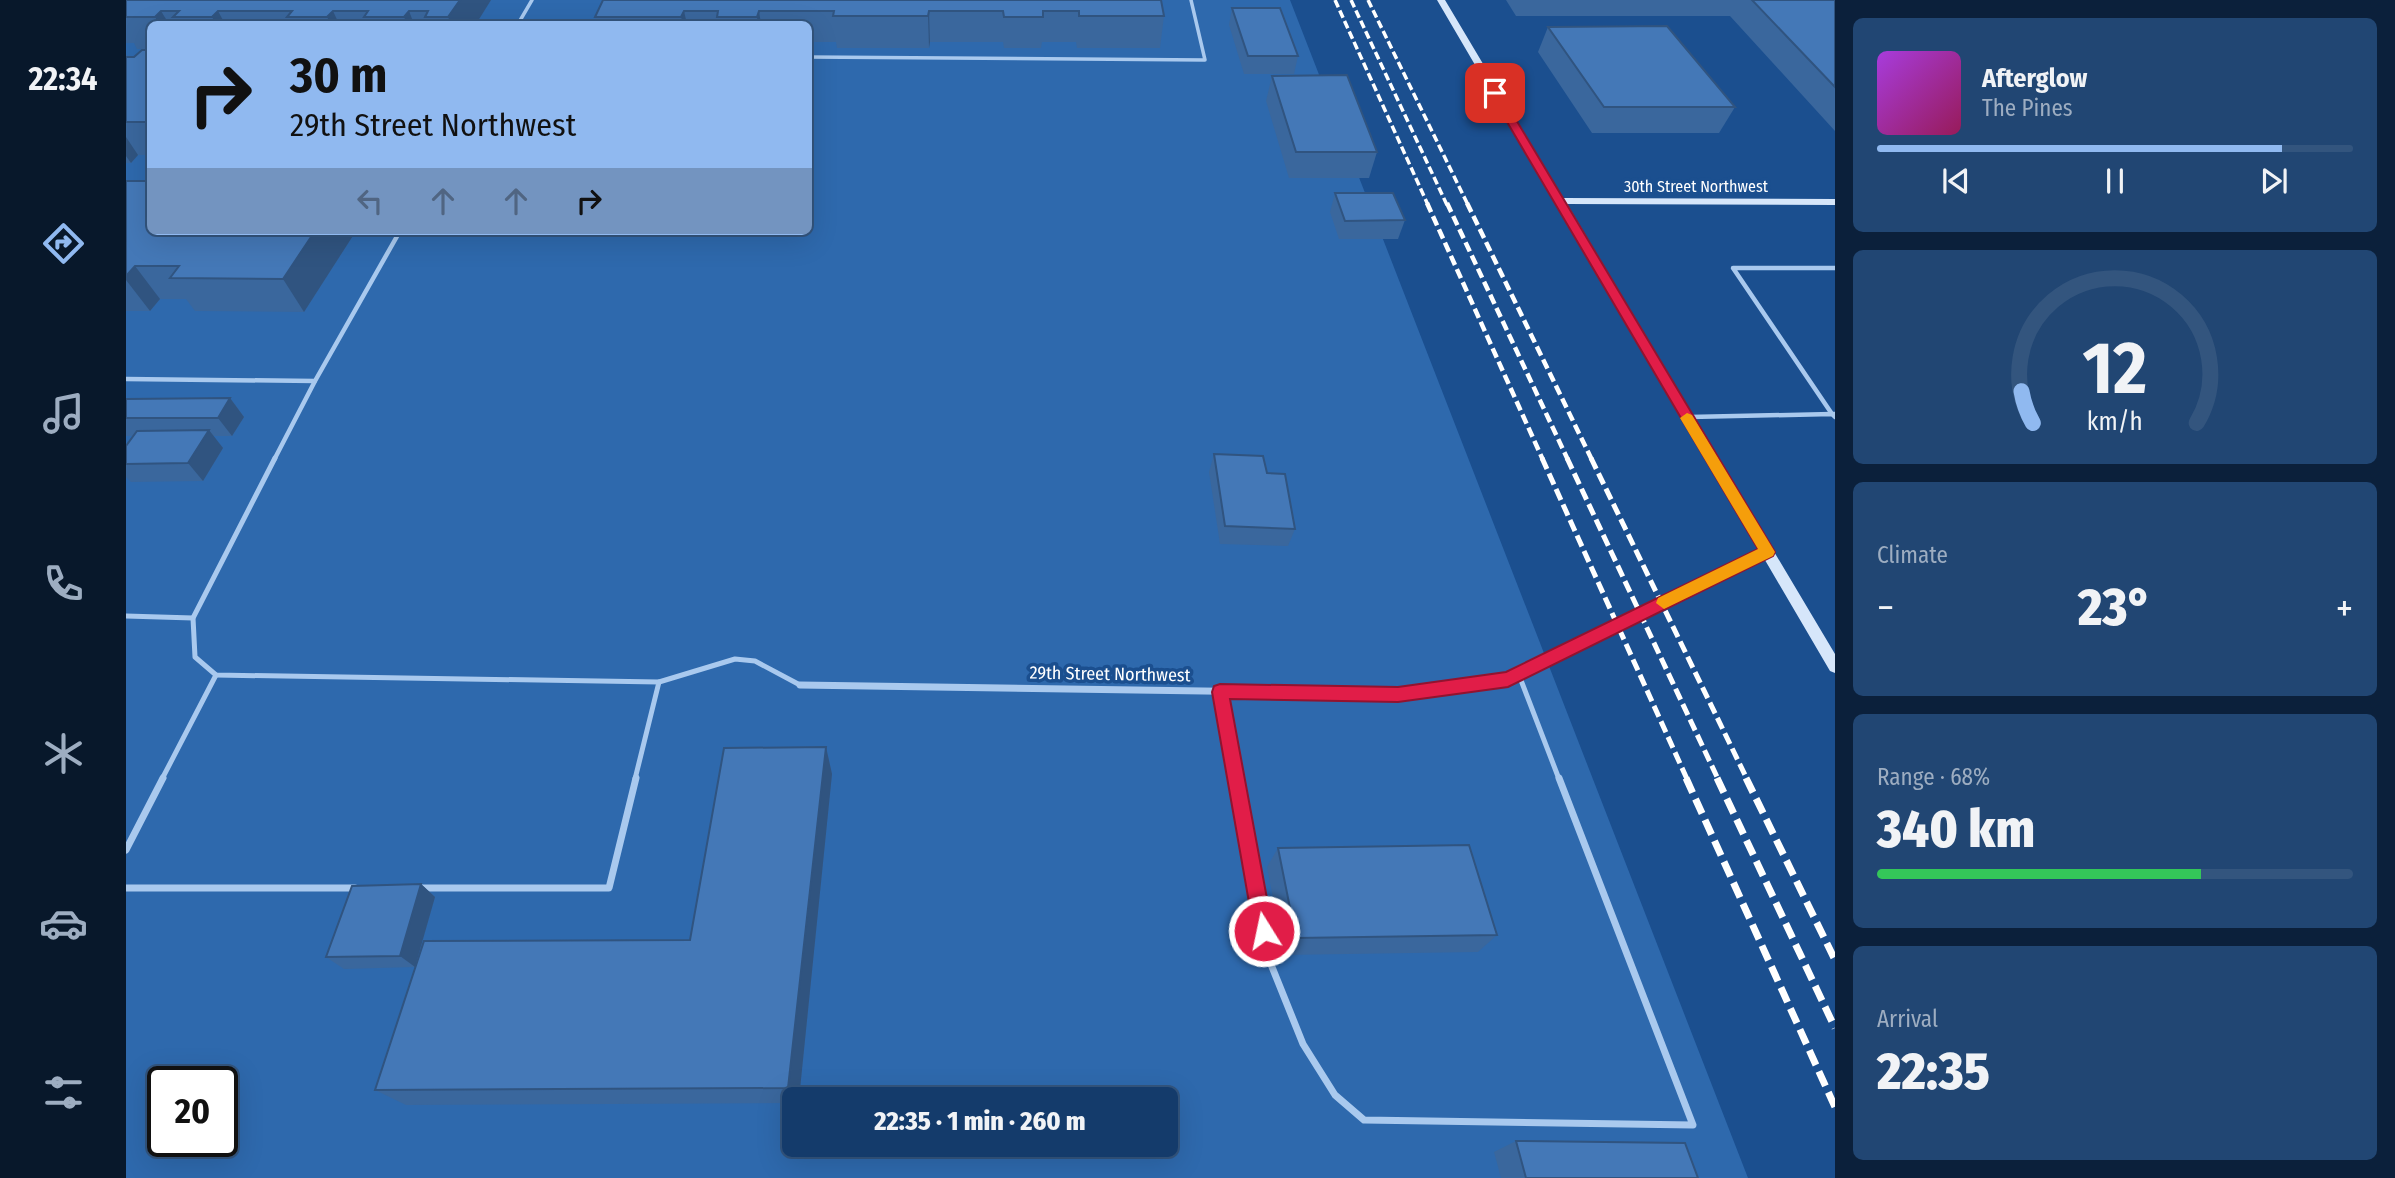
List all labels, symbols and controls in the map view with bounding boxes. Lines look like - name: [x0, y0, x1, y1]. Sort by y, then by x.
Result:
- text: 30 m: [290, 46, 388, 105]
- icon: right: [175, 49, 266, 140]
- text: 22:34: [29, 60, 98, 98]
- pin: [1465, 63, 1525, 123]
- text: Afterglow: [1982, 63, 2087, 94]
- icon: arrive: [1476, 74, 1514, 112]
- text: The Pines: [1982, 94, 2073, 122]
- text: 29th Street Northwest: [290, 106, 576, 144]
- icon: previous: [1937, 162, 1975, 200]
- icon: pause: [2096, 162, 2134, 200]
- icon: next: [2255, 162, 2293, 200]
- street label: 30th Street Northwest: [1624, 177, 1769, 196]
- icon: left: [351, 182, 389, 220]
- icon: ahead: [424, 182, 462, 220]
- icon: ahead: [497, 182, 535, 220]
- icon: right: [570, 182, 608, 220]
- icon: directions: [39, 219, 88, 268]
- text: 12: [2083, 325, 2147, 412]
- icon: music: [39, 389, 88, 438]
- text: km/h: [2087, 407, 2143, 437]
- text: Climate: [1877, 541, 1948, 569]
- icon: phone: [39, 559, 88, 608]
- text: 23°: [2078, 576, 2152, 639]
- text: −: [1877, 585, 1894, 631]
- text: +: [2336, 585, 2353, 631]
- street label: 29th Street Northwest: [1029, 662, 1191, 686]
- icon: climate: [39, 729, 88, 778]
- text: Range · 68%: [1877, 763, 1990, 791]
- text: 340 km: [1877, 798, 2035, 861]
- position arrow: [1227, 894, 1301, 968]
- icon: car: [39, 899, 88, 948]
- text: Arrival: [1877, 1005, 1938, 1033]
- text: 22:35: [1877, 1040, 1990, 1103]
- speed limit sign: 20: [147, 1066, 238, 1157]
- icon: filters: [39, 1068, 88, 1117]
- text: 22:35 · 1 min · 260 m: [874, 1106, 1086, 1137]

